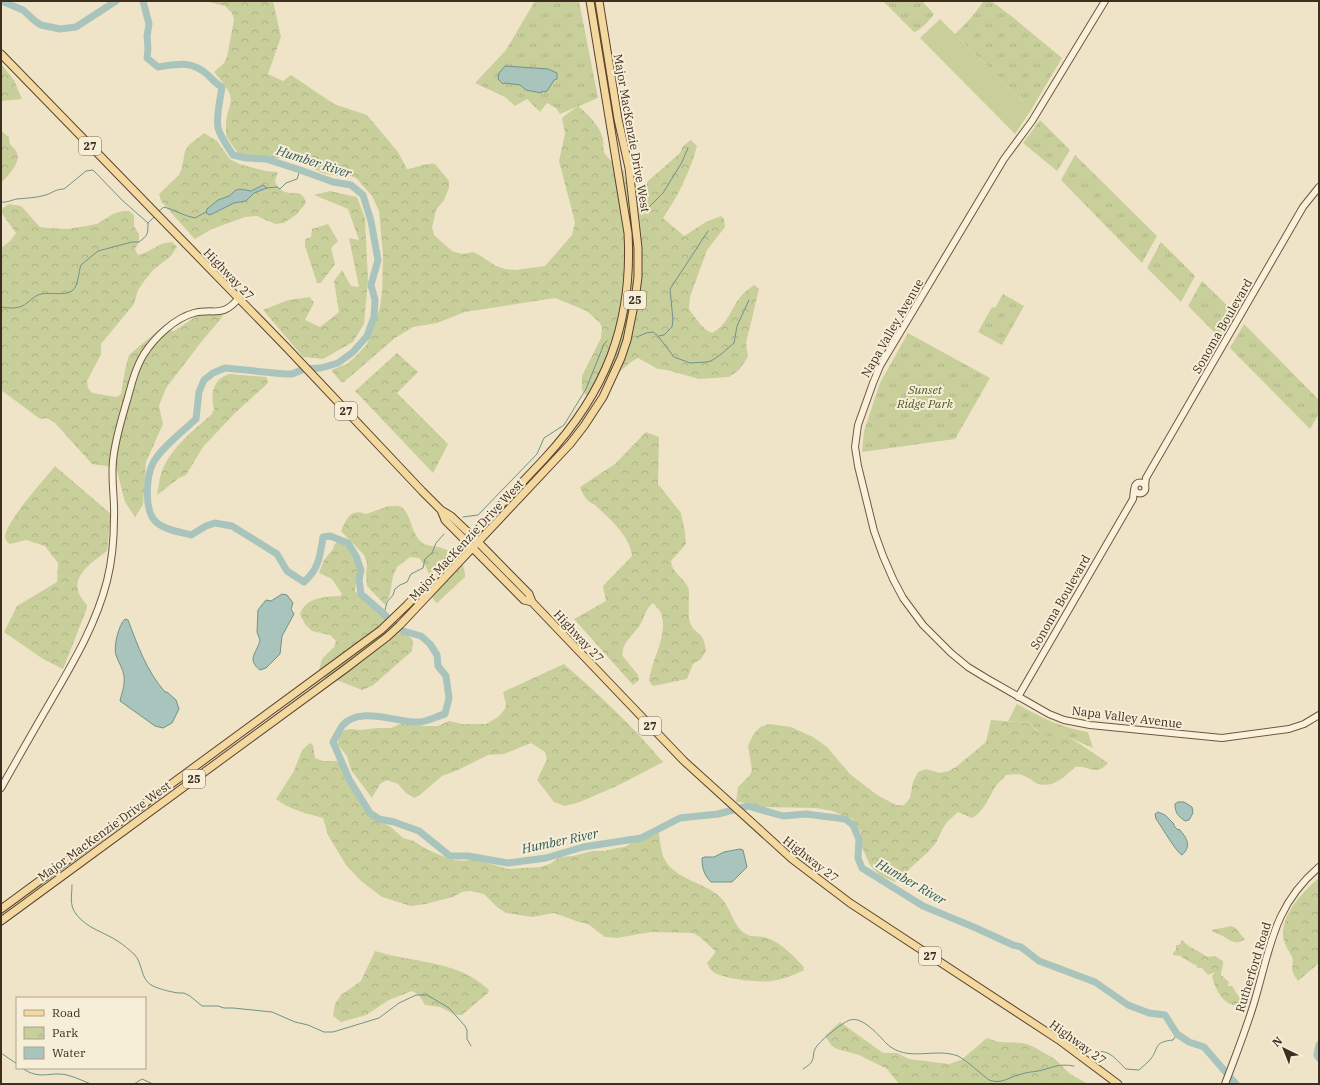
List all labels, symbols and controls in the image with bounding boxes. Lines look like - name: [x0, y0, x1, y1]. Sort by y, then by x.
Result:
- street label: Major MacKenzie Drive West: [611, 53, 653, 213]
- road number: 27: [79, 137, 101, 155]
- water label: Humber River: [273, 142, 354, 182]
- street label: Highway 27: [201, 245, 257, 303]
- street label: Napa Valley Avenue: [858, 276, 926, 380]
- street label: Sonoma Boulevard: [1189, 276, 1255, 376]
- road number: 25: [624, 291, 646, 309]
- park label: Sunset Ridge Park: [896, 382, 954, 411]
- road number: 27: [335, 402, 357, 420]
- street label: Major MacKenzie Drive West: [406, 476, 526, 604]
- street label: Sonoma Boulevard: [1027, 552, 1093, 652]
- street label: Highway 27: [551, 607, 607, 665]
- street label: Napa Valley Avenue: [1071, 703, 1183, 731]
- road number: 27: [639, 717, 661, 735]
- road number: 25: [183, 770, 205, 788]
- street label: Major MacKenzie Drive West: [35, 778, 173, 884]
- water label: Humber River: [519, 825, 600, 858]
- street label: Highway 27: [780, 833, 842, 885]
- water label: Humber River: [872, 855, 949, 909]
- street label: Rutherford Road: [1232, 920, 1274, 1014]
- road number: 27: [919, 947, 941, 965]
- legend: [16, 997, 146, 1069]
- text: Road: [52, 1005, 81, 1020]
- street label: Highway 27: [1047, 1016, 1109, 1068]
- text: Park: [52, 1025, 78, 1040]
- north arrow: [1264, 1029, 1304, 1069]
- text: N: [1269, 1033, 1285, 1050]
- text: Water: [52, 1045, 86, 1060]

